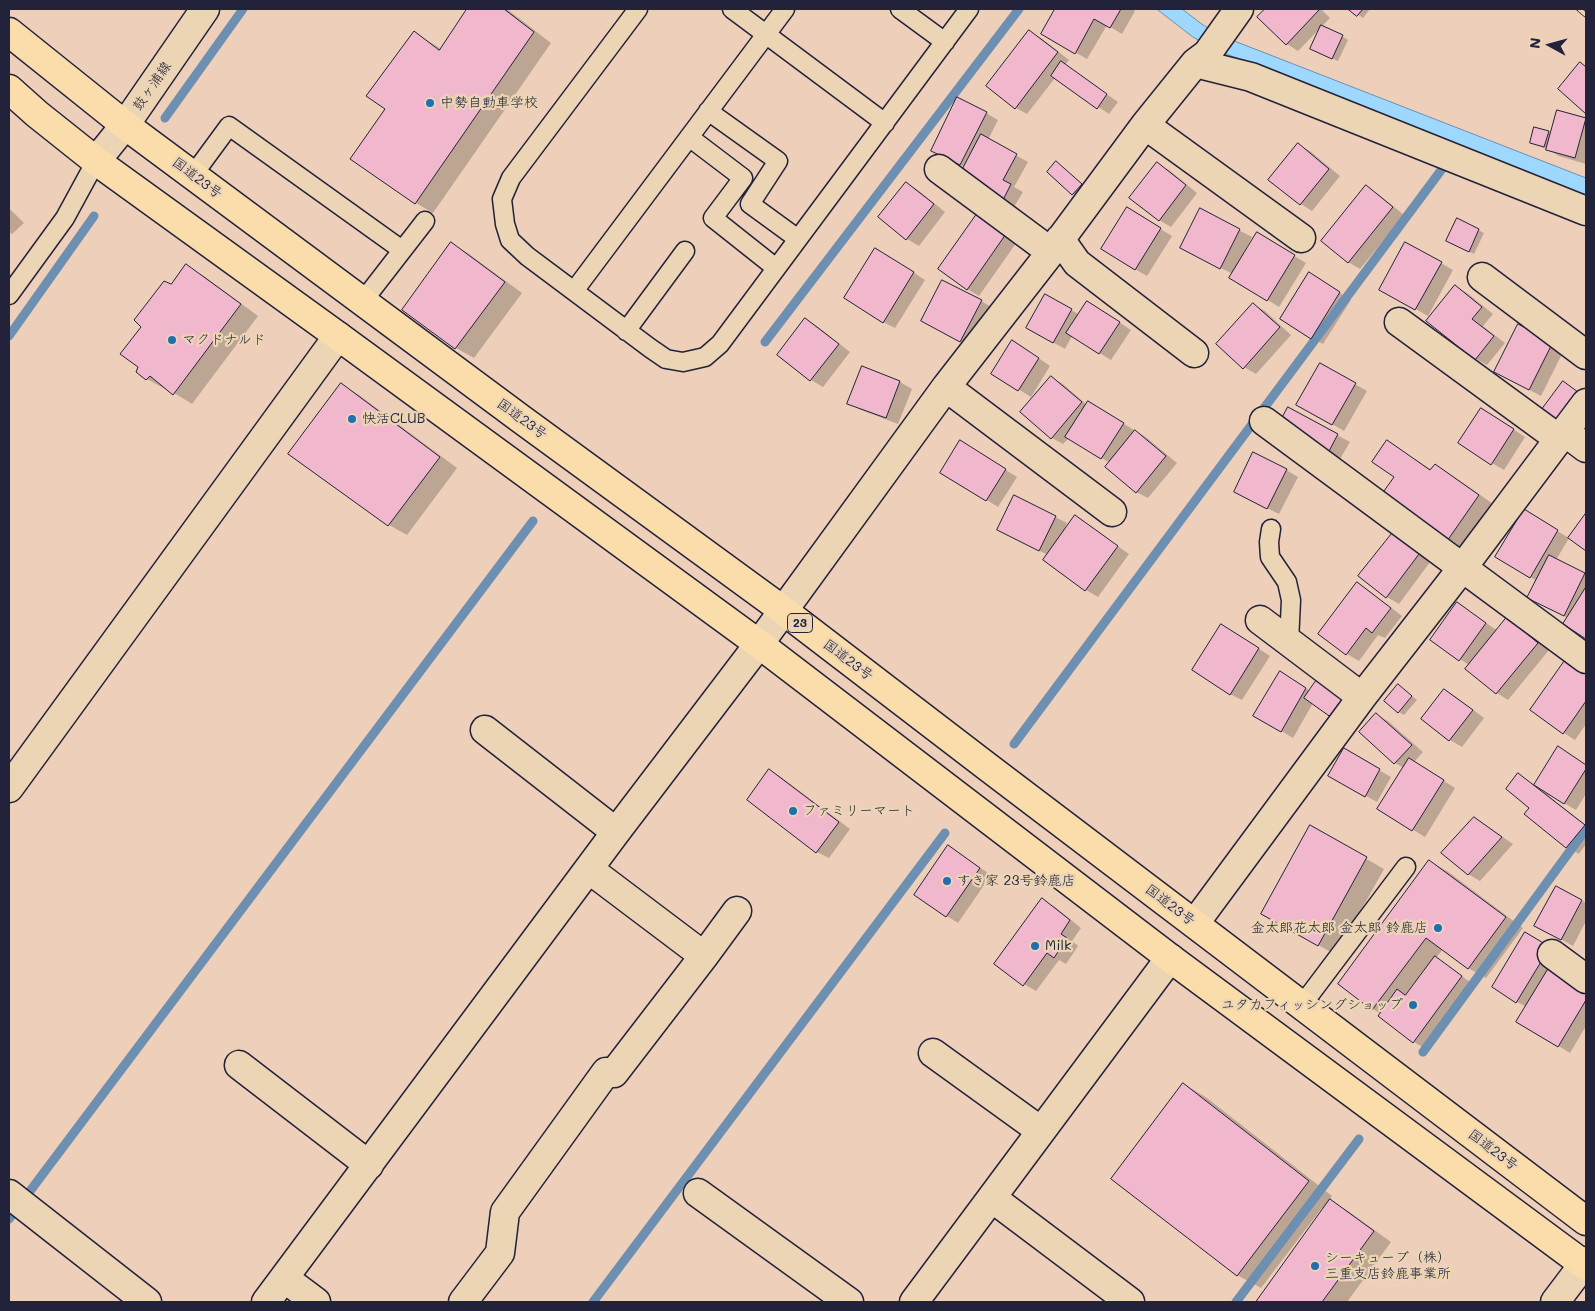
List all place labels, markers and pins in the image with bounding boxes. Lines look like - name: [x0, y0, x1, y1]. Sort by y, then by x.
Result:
- place label: 中勢自動車学校: [440, 95, 538, 111]
- marker: 中勢自動車学校: [424, 97, 436, 109]
- place label: マクドナルド: [182, 332, 266, 348]
- marker: マクドナルド: [166, 334, 178, 346]
- place label: 快活CLUB: [362, 411, 425, 427]
- marker: 快活CLUB: [346, 413, 358, 425]
- place label: ファミリーマート: [803, 803, 915, 819]
- marker: ファミリーマート: [787, 805, 799, 817]
- place label: すき家 23号鈴鹿店: [957, 873, 1075, 889]
- marker: すき家 23号鈴鹿店: [941, 875, 953, 887]
- place label: 金太郎花太郎 金太郎 鈴鹿店: [1251, 920, 1428, 936]
- marker: 金太郎花太郎 金太郎 鈴鹿店: [1432, 922, 1444, 934]
- place label: Milk: [1045, 938, 1071, 954]
- marker: Milk: [1029, 940, 1041, 952]
- place label: ユタカフィッシングショップ: [1221, 997, 1403, 1013]
- marker: ユタカフィッシングショップ: [1407, 999, 1419, 1011]
- place label: シーキューブ（株） 三重支店鈴鹿事業所: [1325, 1250, 1451, 1282]
- marker: シーキューブ（株） 三重支店鈴鹿事業所: [1309, 1260, 1321, 1272]

